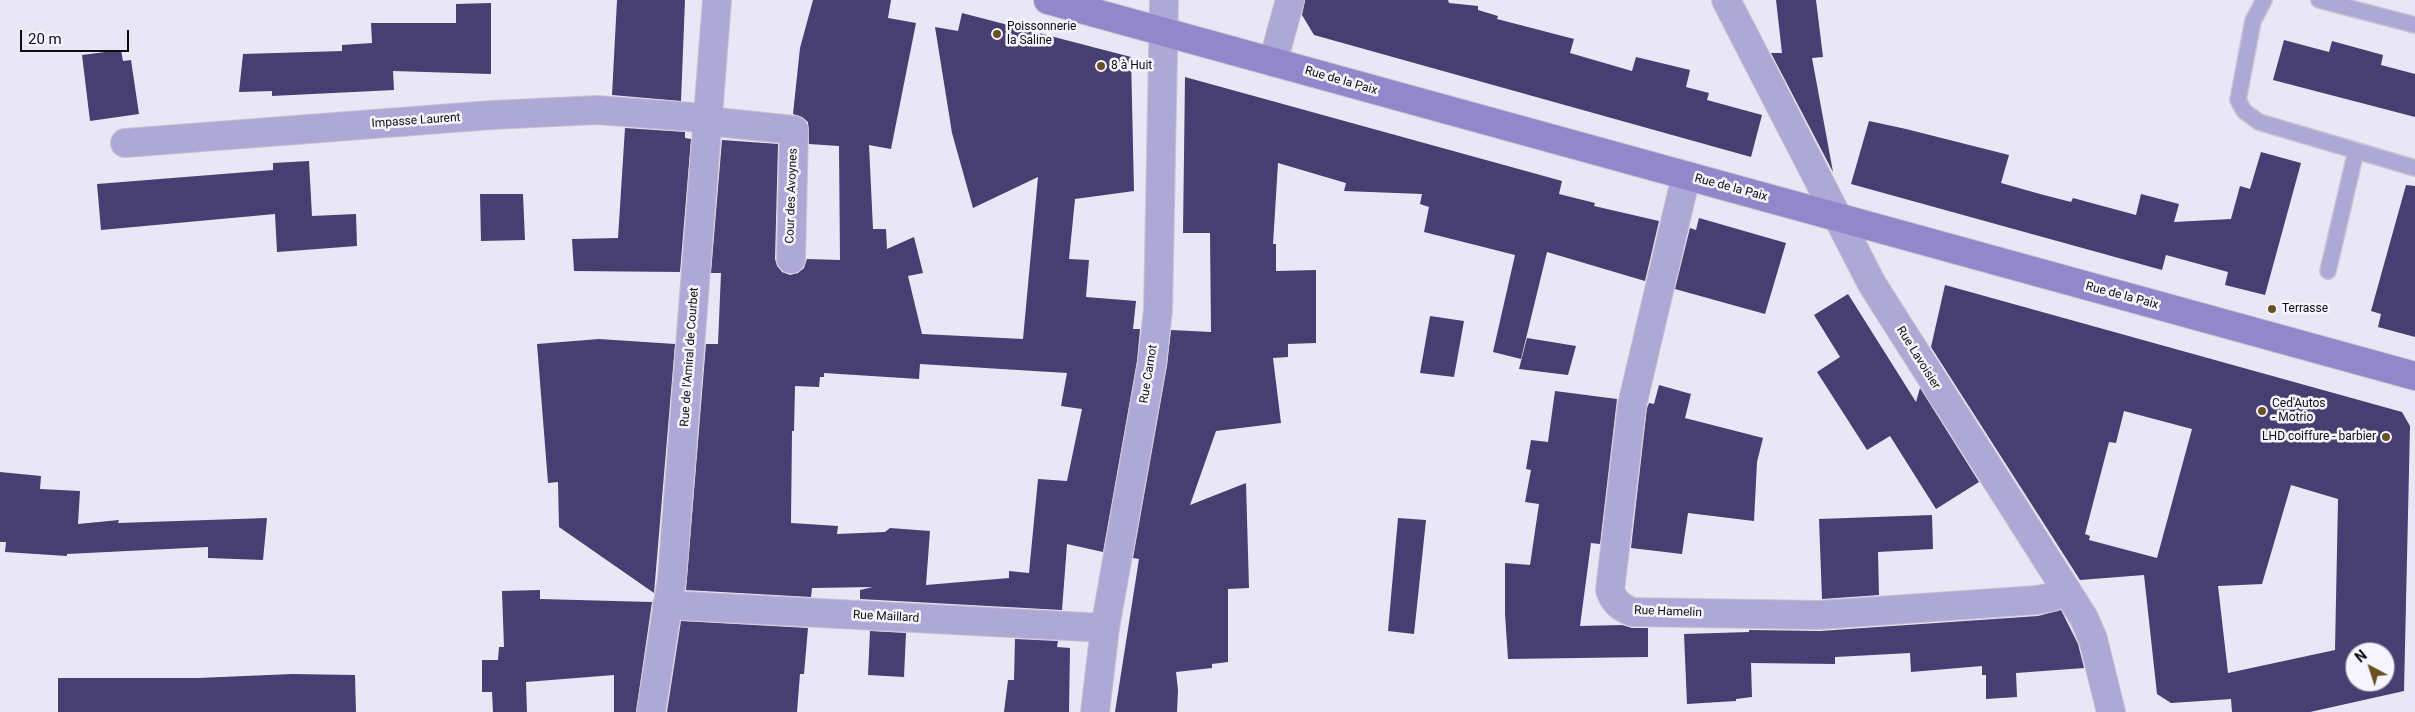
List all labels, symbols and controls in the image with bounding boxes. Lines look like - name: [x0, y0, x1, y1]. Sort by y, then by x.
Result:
- scale bar: [22, 20, 131, 52]
- place label: Poissonnerie la Saline: [1007, 20, 1076, 48]
- marker: Poissonnerie la Saline: [991, 28, 1003, 40]
- text: 20 m: [28, 30, 62, 48]
- place label: 8 à Huit: [1111, 59, 1152, 73]
- marker: 8 à Huit: [1095, 60, 1107, 72]
- street label: Rue de la Paix: [1303, 64, 1379, 98]
- street label: Impasse Laurent: [371, 111, 461, 131]
- street label: Cour des Avoynes: [783, 148, 801, 244]
- street label: Rue de la Paix: [1693, 171, 1769, 205]
- street label: Rue de la Paix: [2084, 279, 2160, 313]
- street label: Rue de l'Amiral de Courbet: [678, 287, 702, 427]
- place label: Terrasse: [2282, 302, 2328, 316]
- marker: Terrasse: [2266, 303, 2278, 315]
- street label: Rue Lavoisier: [1893, 324, 1943, 392]
- street label: Rue Carnot: [1137, 344, 1161, 404]
- place label: Ced'Autos - Motrio: [2272, 397, 2326, 425]
- marker: Ced'Autos - Motrio: [2256, 405, 2268, 417]
- place label: LHD coiffure - barbier: [2262, 430, 2376, 444]
- marker: LHD coiffure - barbier: [2380, 431, 2392, 443]
- street label: Rue Hamelin: [1634, 604, 1702, 620]
- street label: Rue Maillard: [852, 608, 920, 626]
- north arrow: [2345, 642, 2395, 692]
- text: N: [2352, 647, 2370, 666]

